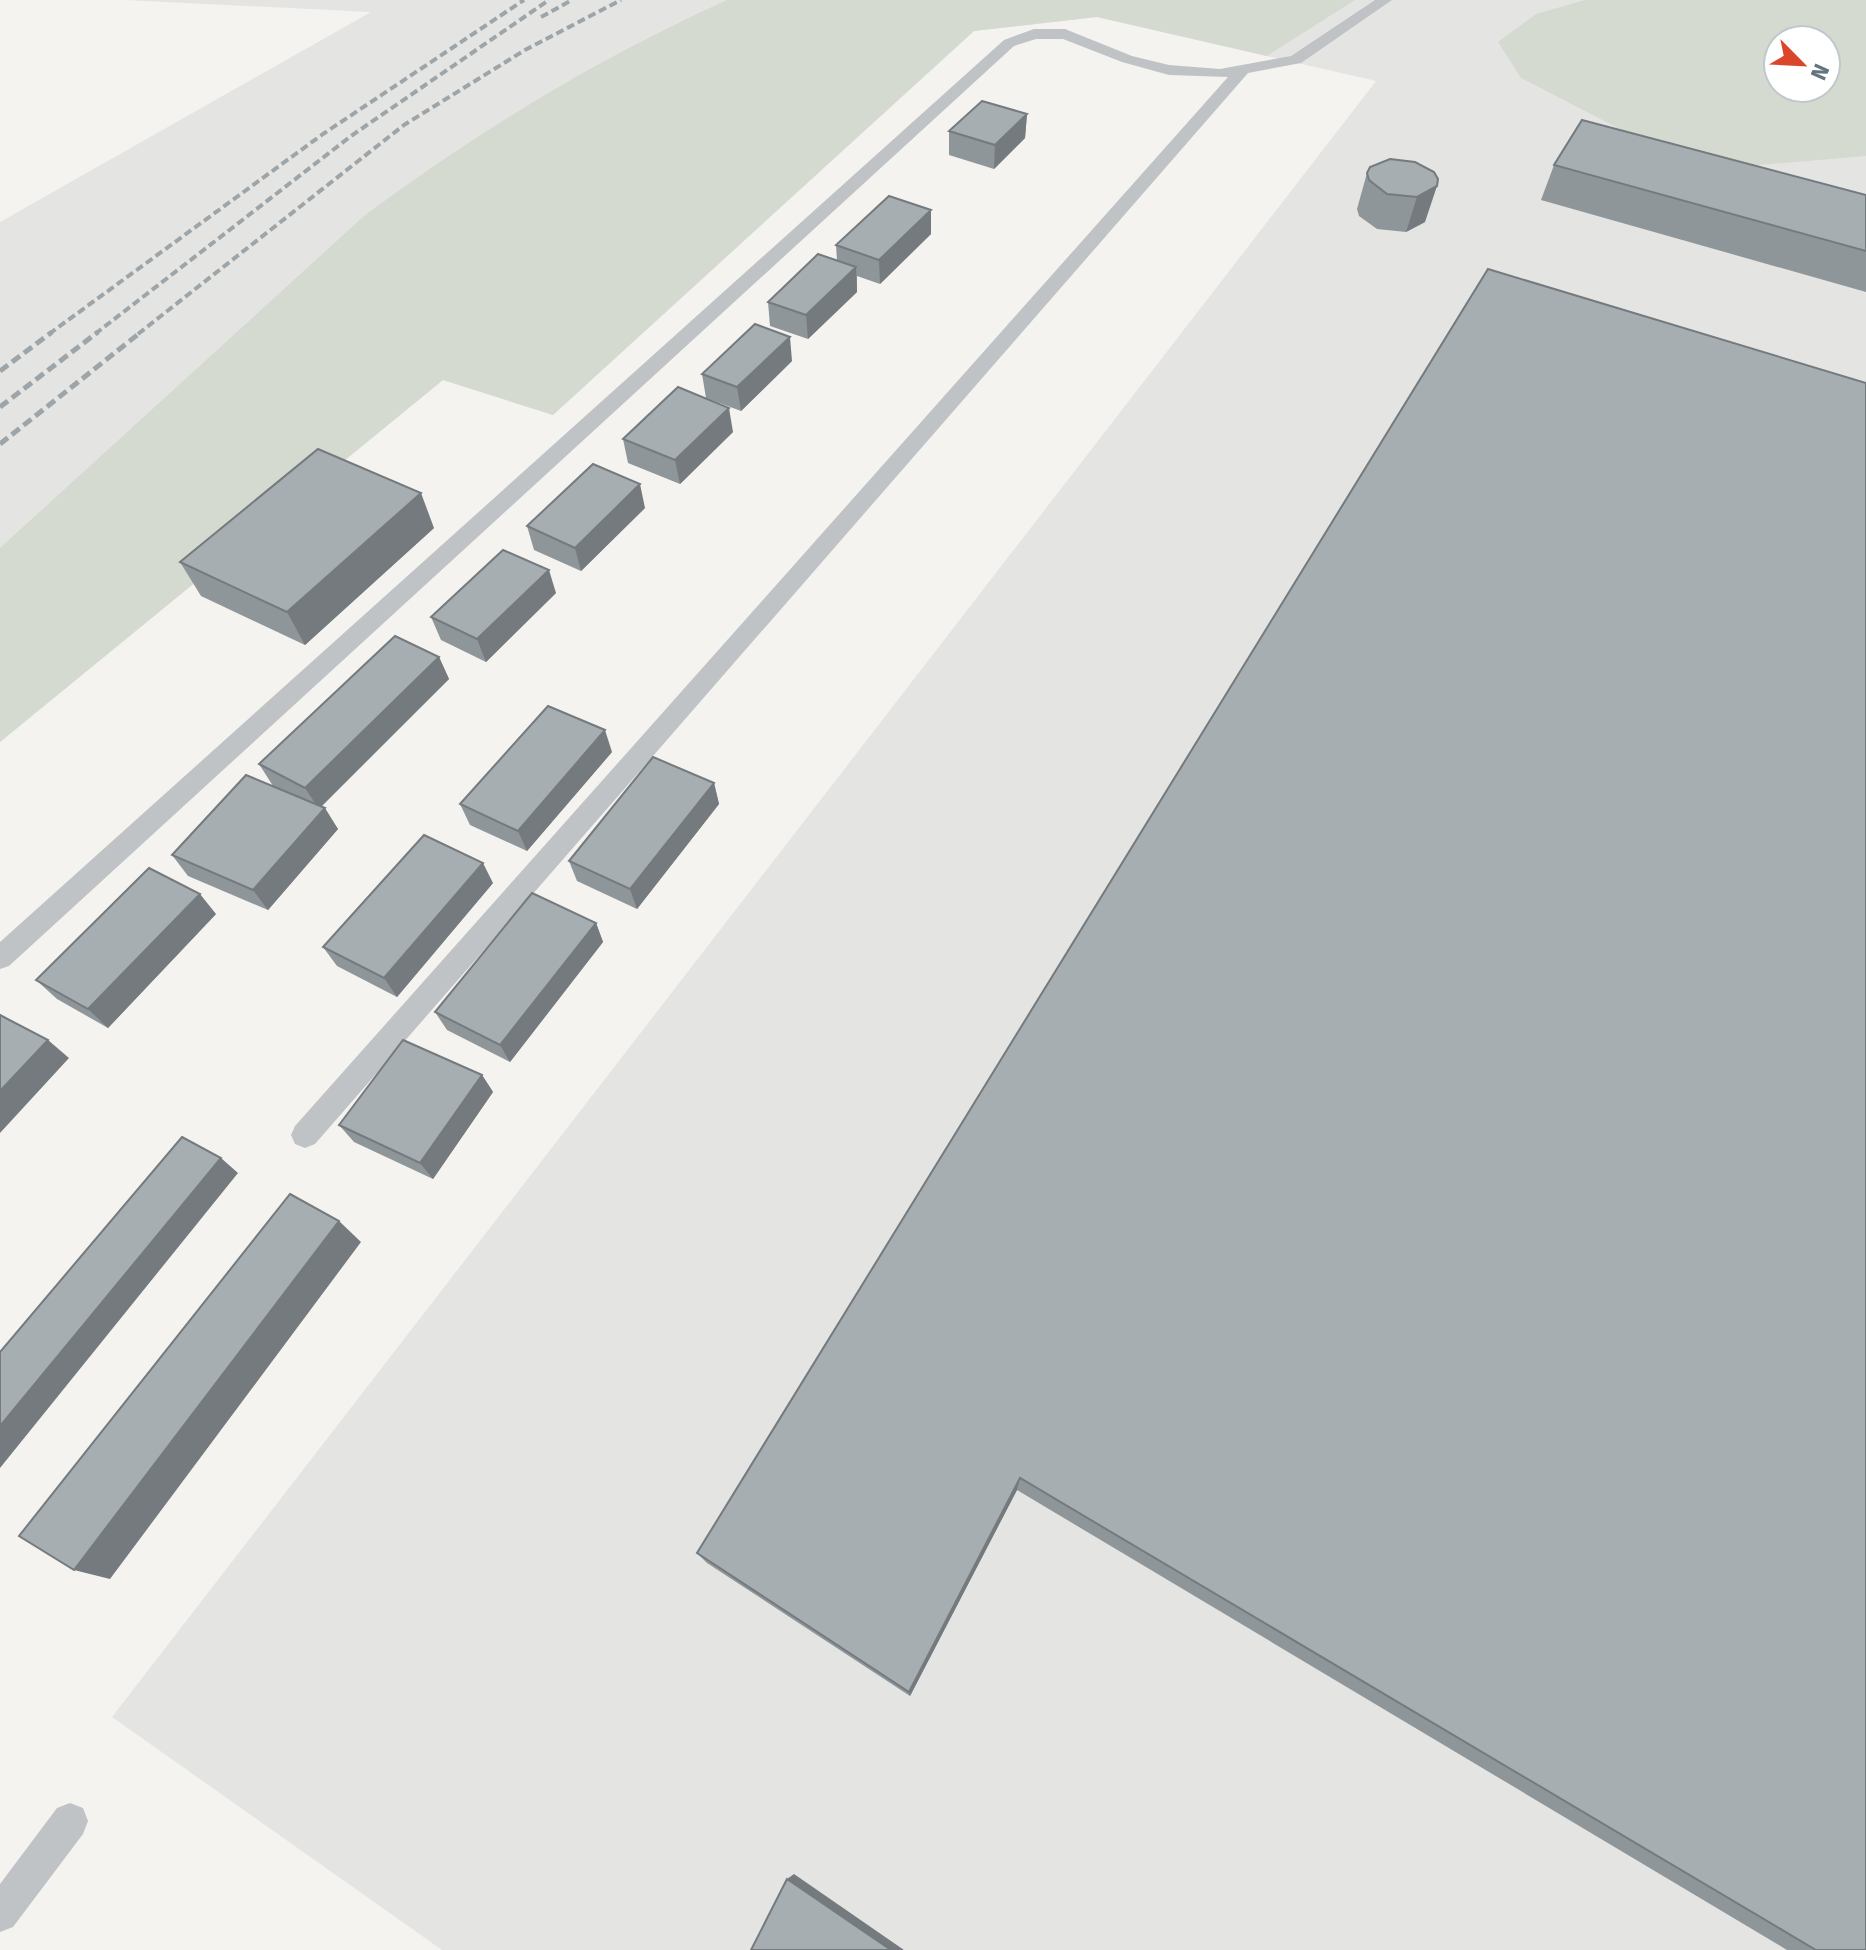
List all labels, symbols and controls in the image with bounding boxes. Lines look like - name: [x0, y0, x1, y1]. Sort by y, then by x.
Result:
- north arrow: [1762, 24, 1842, 104]
- text: N: [1805, 60, 1835, 84]

